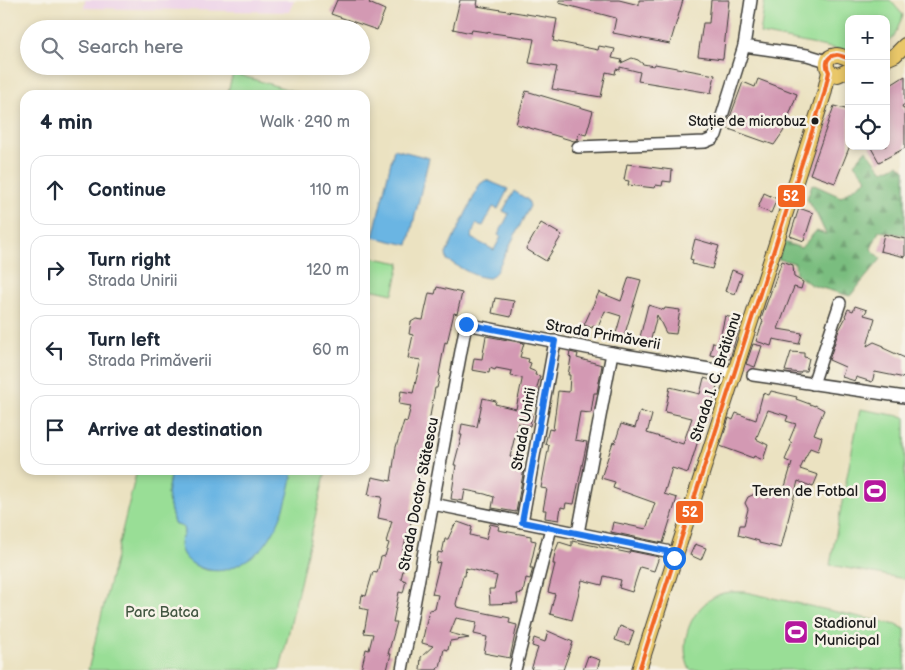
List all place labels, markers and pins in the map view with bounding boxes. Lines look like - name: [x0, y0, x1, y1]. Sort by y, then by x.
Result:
- place label: Stație de microbuz: [688, 113, 806, 130]
- marker: Stație de microbuz: [810, 116, 820, 126]
- sports icon: Teren de Fotbal: [862, 478, 888, 504]
- place label: Teren de Fotbal: [752, 482, 858, 501]
- place label: Stadionul Municipal: [814, 614, 879, 650]
- sports icon: Stadionul Municipal: [783, 619, 809, 645]

